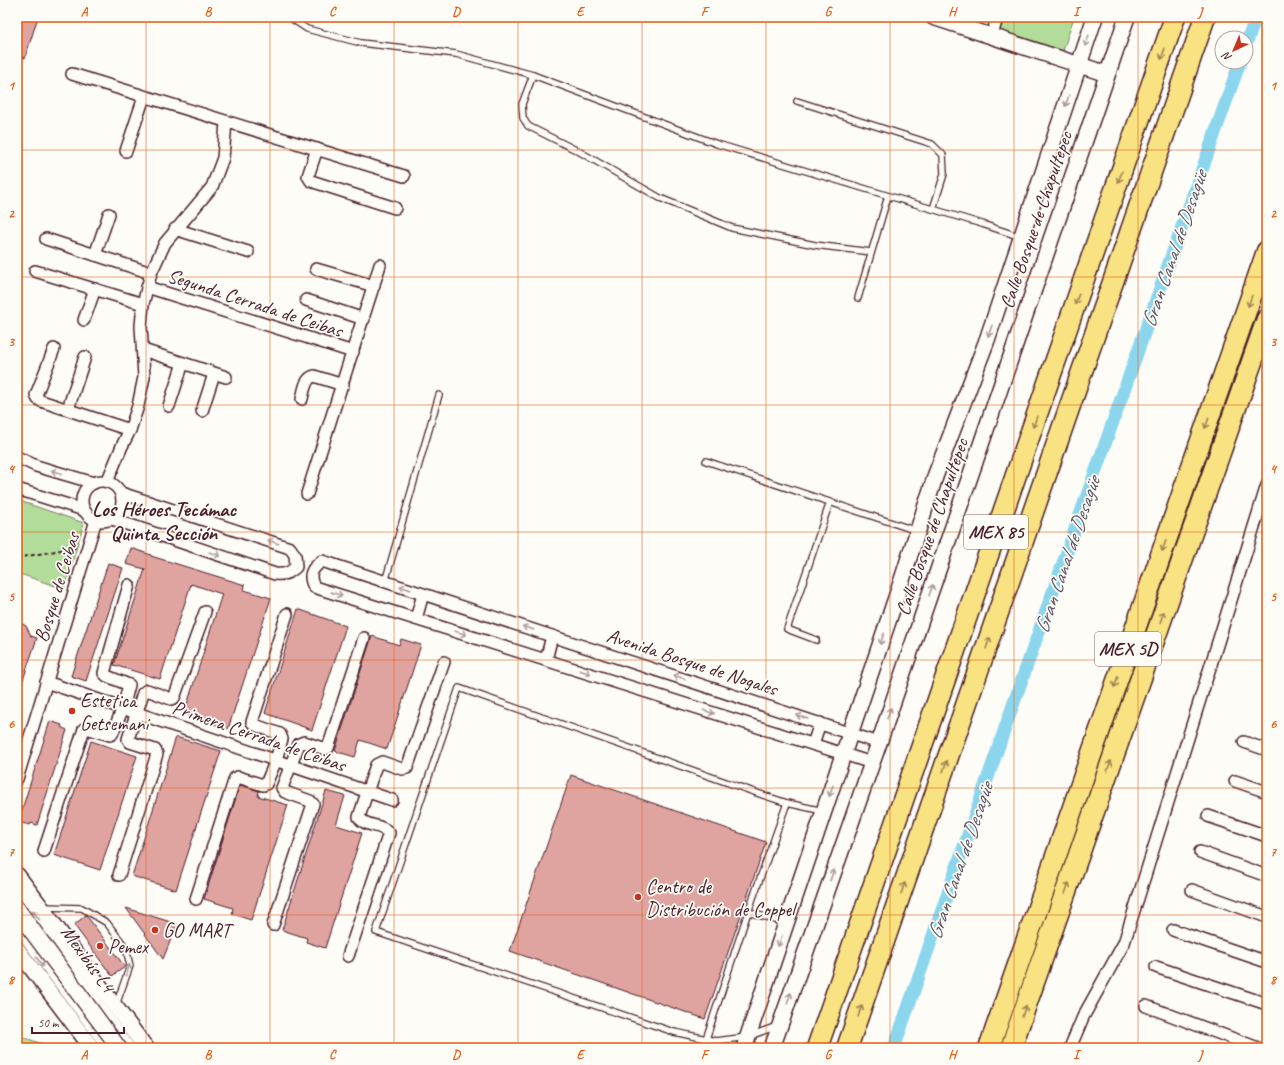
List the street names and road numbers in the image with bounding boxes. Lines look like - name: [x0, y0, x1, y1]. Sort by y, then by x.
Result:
- street label: Calle Bosque de Chapultepec: [994, 127, 1078, 312]
- street label: Segunda Cerrada de Ceibas: [164, 263, 348, 344]
- street label: Calle Bosque de Chapultepec: [890, 434, 974, 619]
- road number: MEX 85: [964, 515, 1028, 549]
- street label: Bosque de Ceibas: [28, 527, 86, 645]
- street label: Avenida Bosque de Nogales: [604, 623, 782, 702]
- road number: MEX 5D: [1095, 632, 1161, 666]
- street label: Primera Cerrada de Ceibas: [169, 695, 351, 778]
- street label: Mexibús L4: [55, 921, 122, 999]

